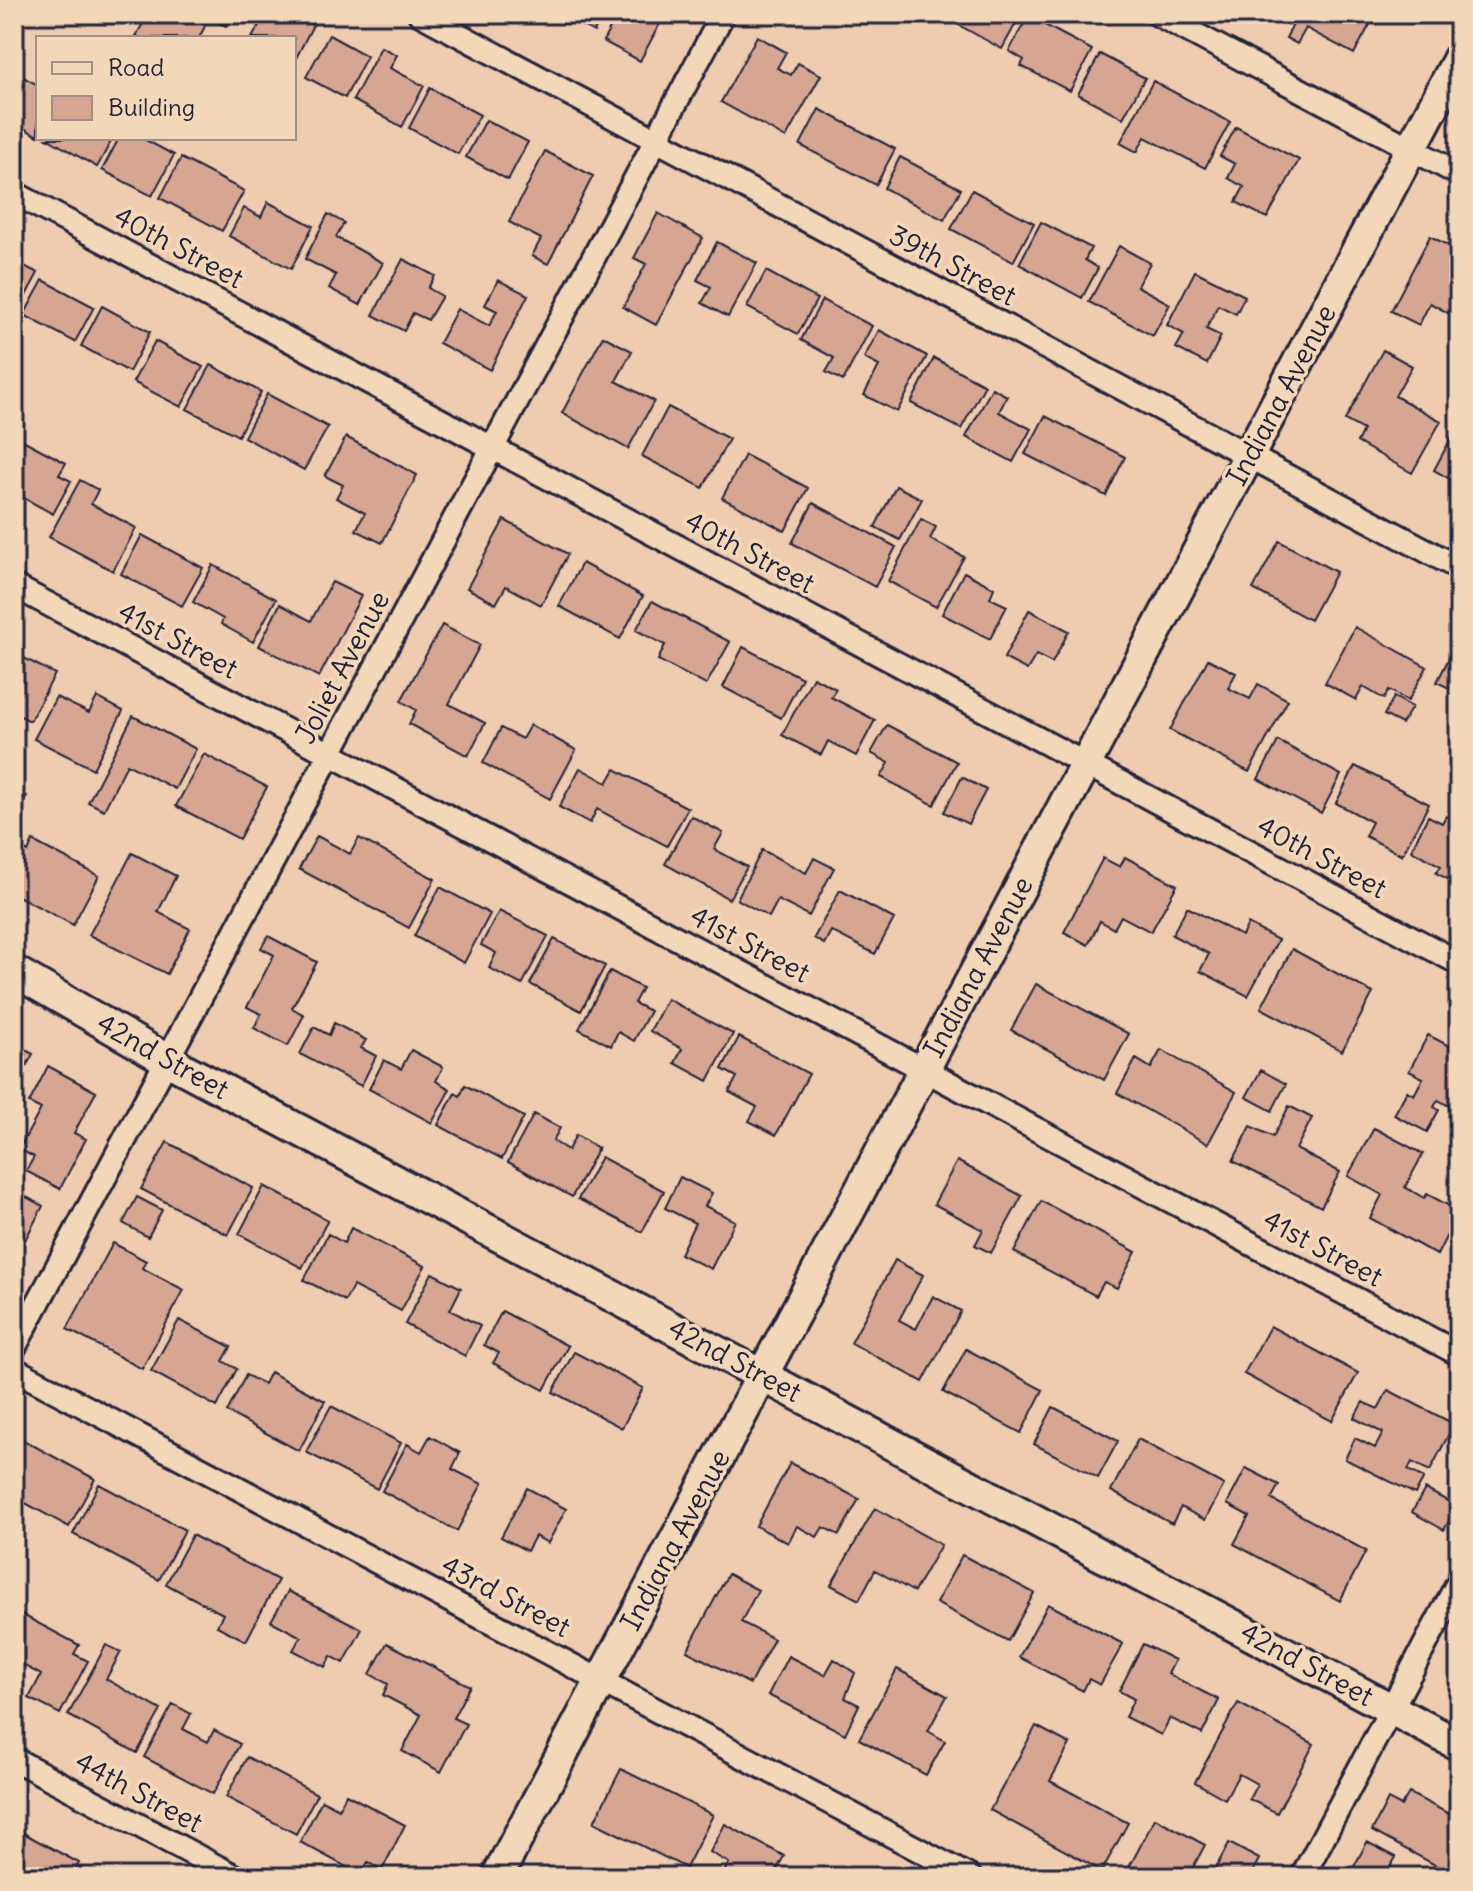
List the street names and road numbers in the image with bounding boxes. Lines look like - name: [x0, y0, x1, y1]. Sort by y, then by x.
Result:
- street label: 40th Street: [108, 198, 250, 296]
- street label: 39th Street: [883, 216, 1023, 314]
- street label: Indiana Avenue: [1218, 298, 1344, 492]
- street label: 40th Street: [679, 503, 821, 601]
- street label: Joliet Avenue: [287, 585, 397, 749]
- street label: 41st Street: [112, 593, 244, 687]
- street label: 40th Street: [1251, 808, 1393, 906]
- street label: Indiana Avenue: [915, 870, 1041, 1064]
- street label: 41st Street: [684, 897, 816, 991]
- street label: 42nd Street: [91, 1005, 235, 1107]
- street label: 41st Street: [1257, 1201, 1389, 1295]
- street label: 42nd Street: [662, 1310, 808, 1410]
- street label: Indiana Avenue: [612, 1443, 738, 1637]
- street label: 43rd Street: [435, 1547, 577, 1645]
- street label: 42nd Street: [1234, 1614, 1380, 1714]
- street label: 44th Street: [69, 1743, 209, 1841]

